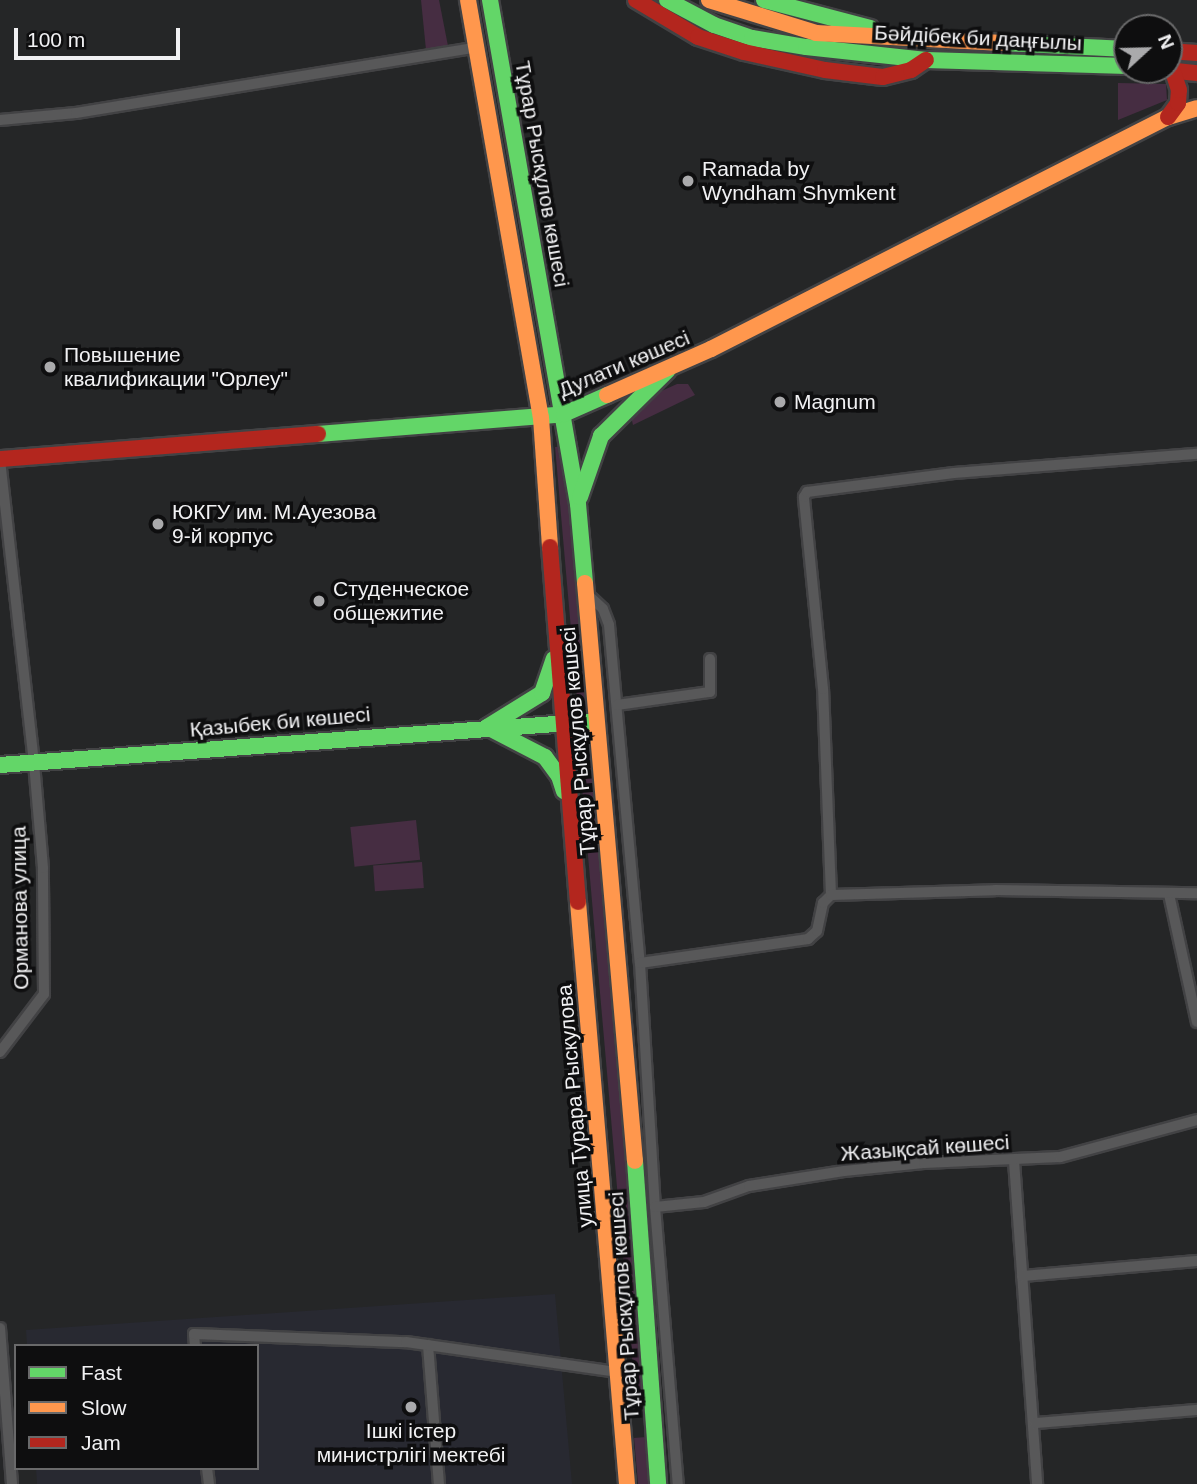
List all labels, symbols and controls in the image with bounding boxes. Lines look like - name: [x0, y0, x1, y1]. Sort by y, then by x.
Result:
- scale bar: [18, 14, 184, 58]
- north arrow: [1113, 14, 1183, 84]
- street label: Бәйдібек би даңғылы: [874, 20, 1082, 56]
- text: 100 m: [27, 28, 85, 51]
- text: N: [1154, 31, 1178, 52]
- street label: Тұрар Рыскұлов көшесі: [510, 59, 574, 289]
- place label: Ramada by Wyndham Shymkent: [702, 156, 896, 206]
- marker: Ramada by Wyndham Shymkent: [680, 173, 696, 189]
- street label: Дулати көшесі: [555, 325, 693, 403]
- place label: Повышение квалификации "Орлеу": [64, 342, 288, 392]
- marker: Повышение квалификации "Орлеу": [42, 359, 58, 375]
- place label: Magnum: [794, 389, 876, 415]
- marker: Magnum: [772, 394, 788, 410]
- place label: ЮКГУ им. М.Ауезова 9-й корпус: [172, 499, 376, 549]
- marker: ЮКГУ им. М.Ауезова 9-й корпус: [150, 516, 166, 532]
- place label: Студенческое общежитие: [333, 576, 469, 626]
- marker: Студенческое общежитие: [311, 593, 327, 609]
- street label: Тұрар Рыскұлов көшесі: [555, 626, 601, 856]
- street label: Қазыбек би көшесі: [189, 702, 371, 742]
- street label: Орманова улица: [6, 826, 34, 990]
- street label: улица Турара Рыскулова: [552, 983, 598, 1229]
- street label: Жазықсай көшесі: [840, 1130, 1010, 1166]
- street label: Тұрар Рыскұлов көшесі: [603, 1191, 645, 1421]
- legend: [14, 1344, 259, 1470]
- text: Fast: [81, 1361, 122, 1384]
- text: Slow: [81, 1396, 127, 1419]
- marker: Ішкі істер министрлігі мектебі: [403, 1399, 419, 1415]
- place label: Ішкі істер министрлігі мектебі: [317, 1418, 505, 1468]
- text: Jam: [81, 1431, 121, 1454]

